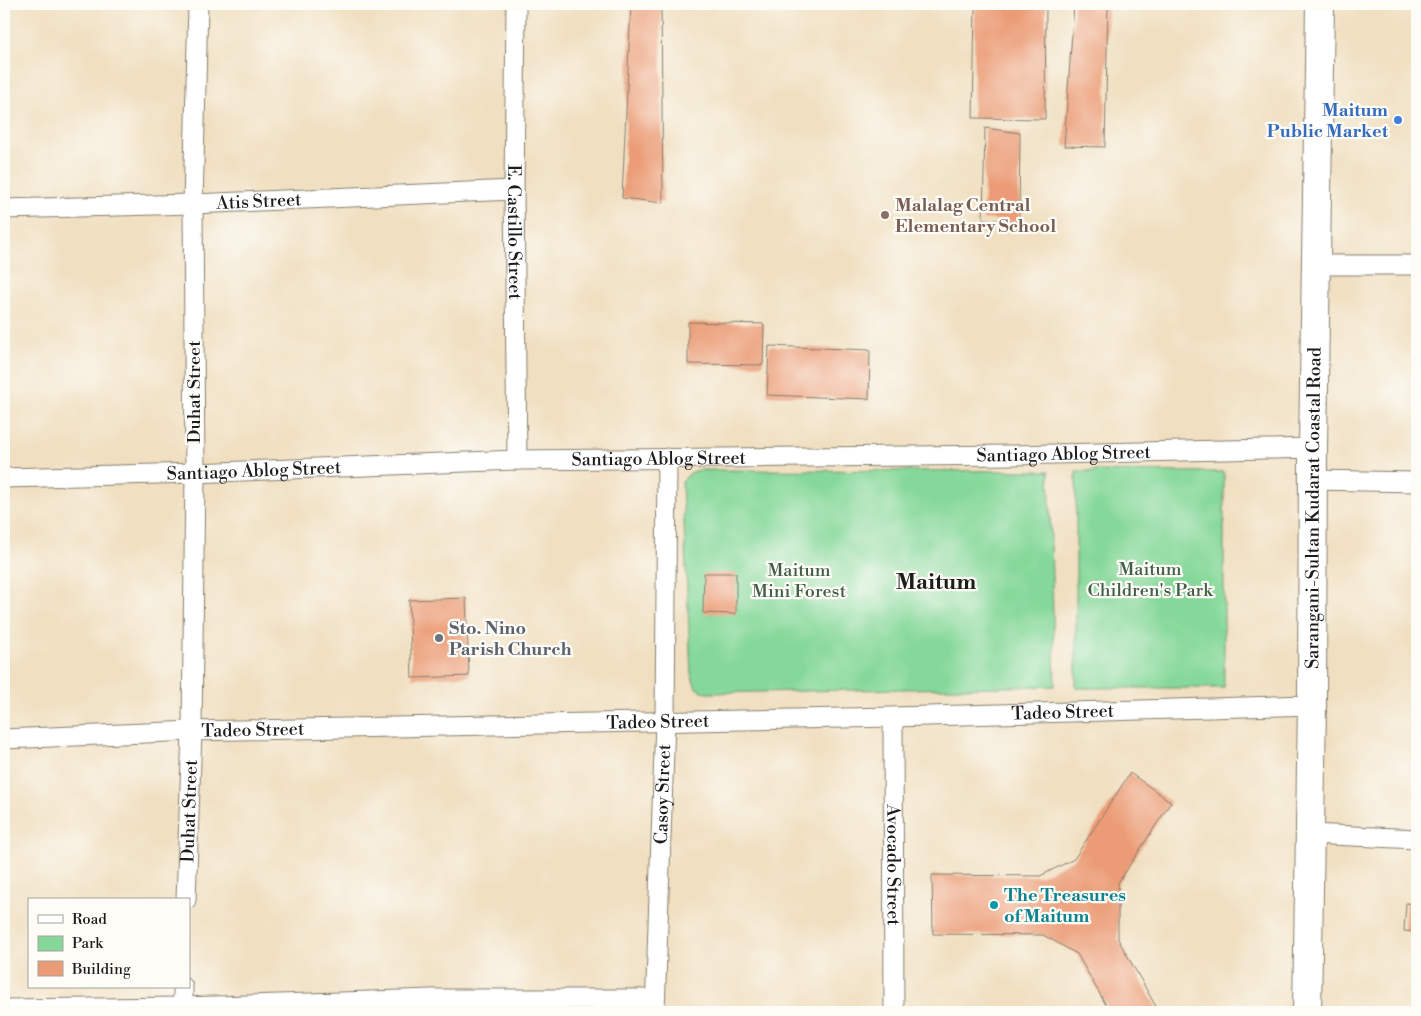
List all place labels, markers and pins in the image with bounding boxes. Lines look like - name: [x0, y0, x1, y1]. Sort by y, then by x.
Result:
- place label: Maitum Public Market: [1267, 99, 1389, 143]
- marker: Maitum Public Market: [1392, 114, 1404, 126]
- place label: Malalag Central Elementary School: [895, 194, 1056, 238]
- marker: Malalag Central Elementary School: [879, 209, 891, 221]
- place label: Sto. Nino Parish Church: [449, 617, 572, 661]
- marker: Sto. Nino Parish Church: [433, 632, 445, 644]
- place label: The Treasures of Maitum: [1004, 884, 1126, 928]
- marker: The Treasures of Maitum: [988, 899, 1000, 911]

